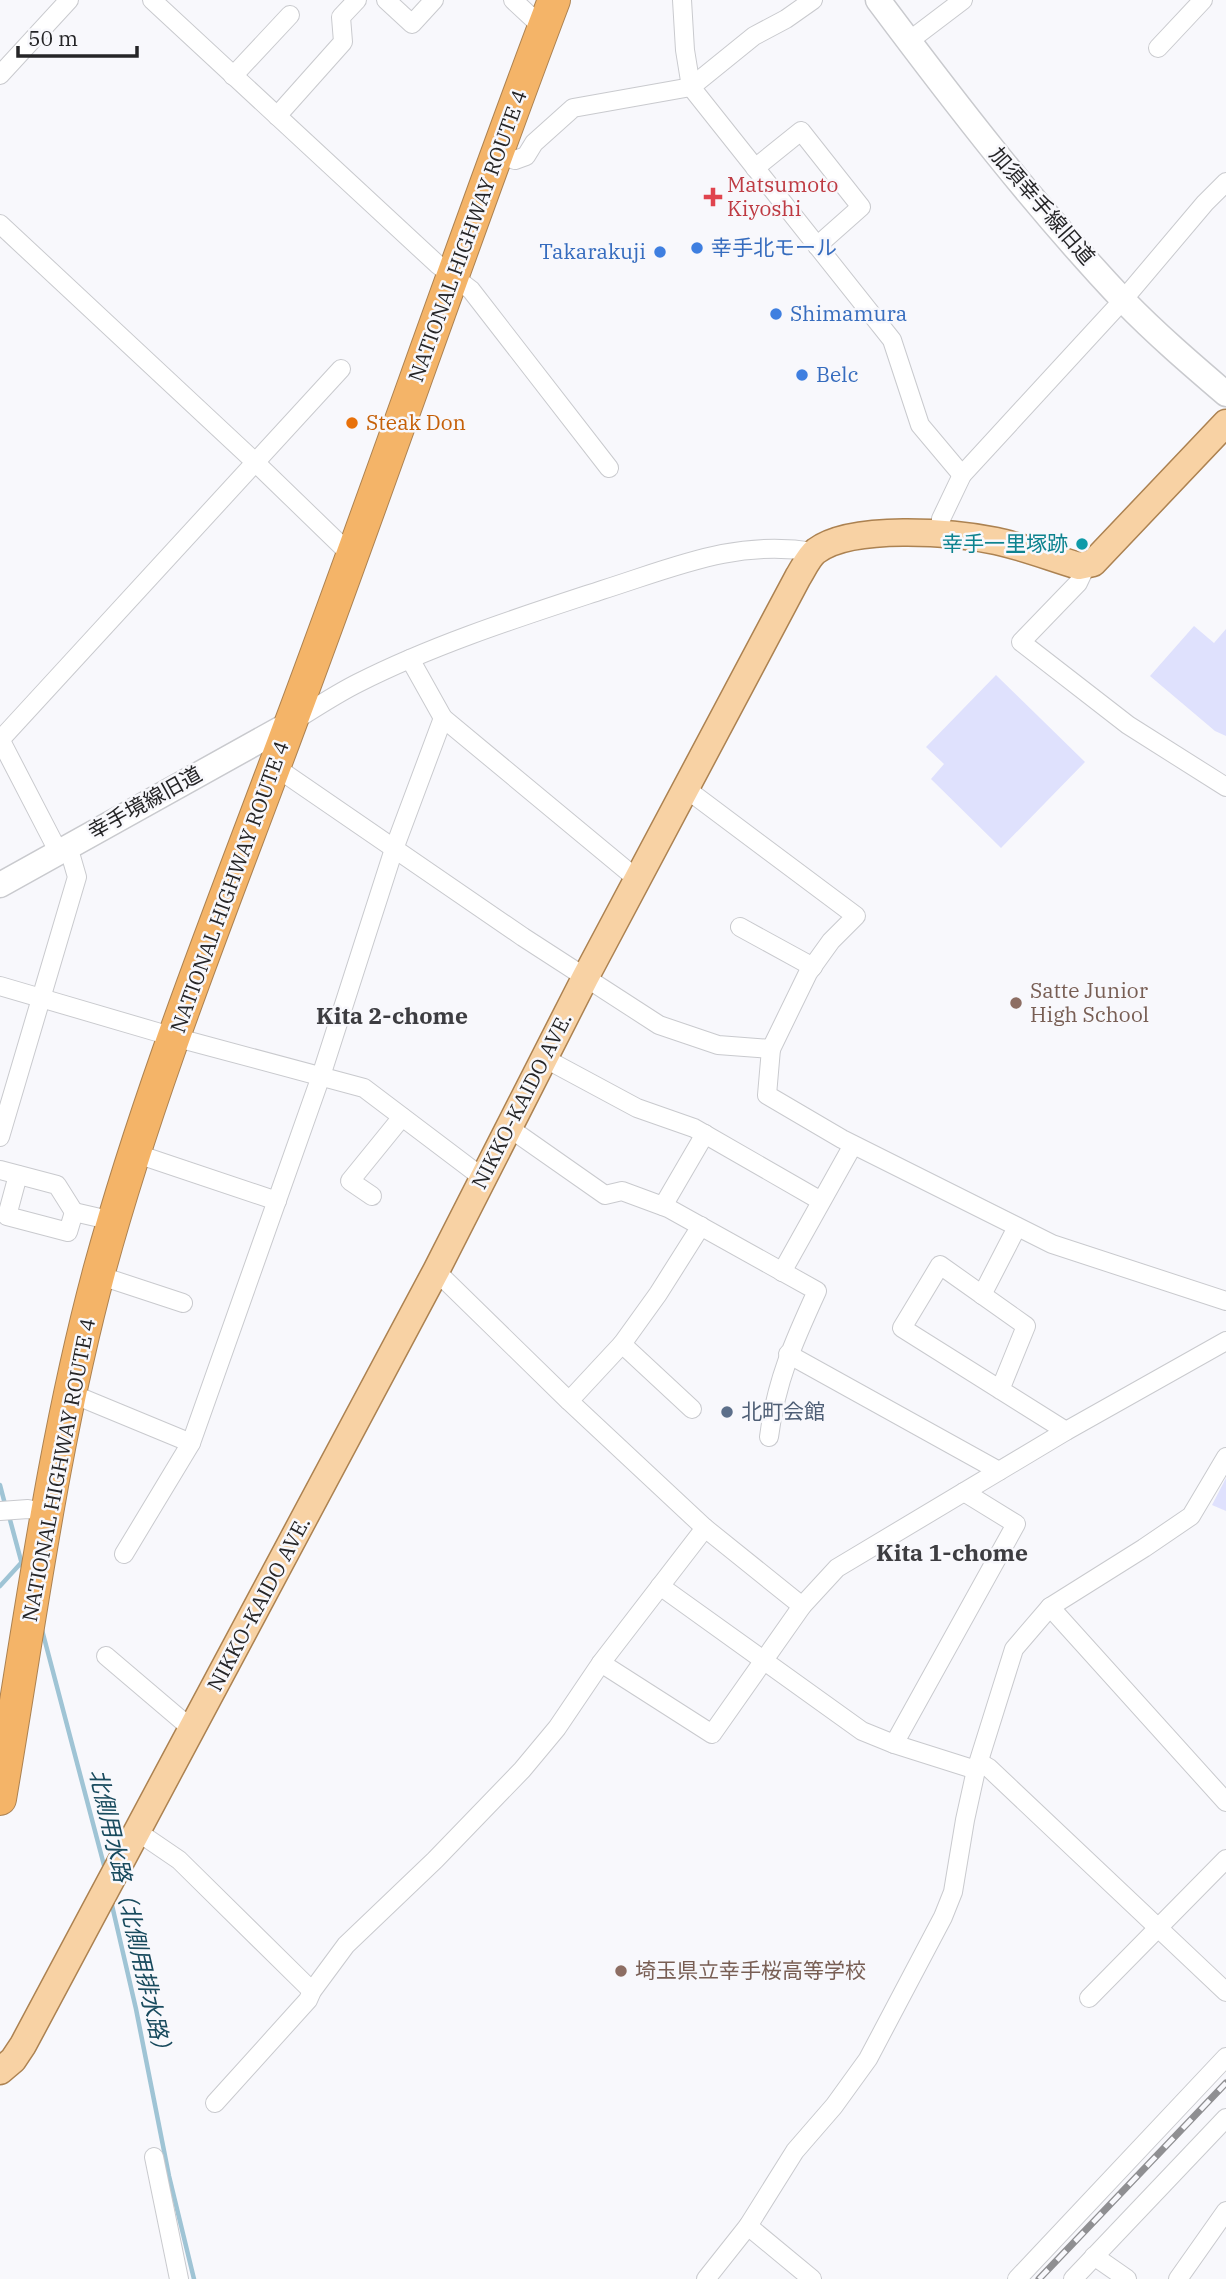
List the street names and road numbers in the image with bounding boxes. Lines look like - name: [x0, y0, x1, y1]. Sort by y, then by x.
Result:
- street label: NATIONAL HIGHWAY ROUTE 4: [401, 86, 533, 386]
- street label: 加須幸手線旧道: [984, 141, 1102, 270]
- street label: NATIONAL HIGHWAY ROUTE 4: [163, 737, 295, 1037]
- street label: 幸手境線旧道: [83, 759, 206, 845]
- street label: NIKKO-KAIDO AVE.: [465, 1008, 578, 1193]
- street label: NATIONAL HIGHWAY ROUTE 4: [15, 1316, 101, 1624]
- street label: NIKKO-KAIDO AVE.: [200, 1511, 316, 1696]

